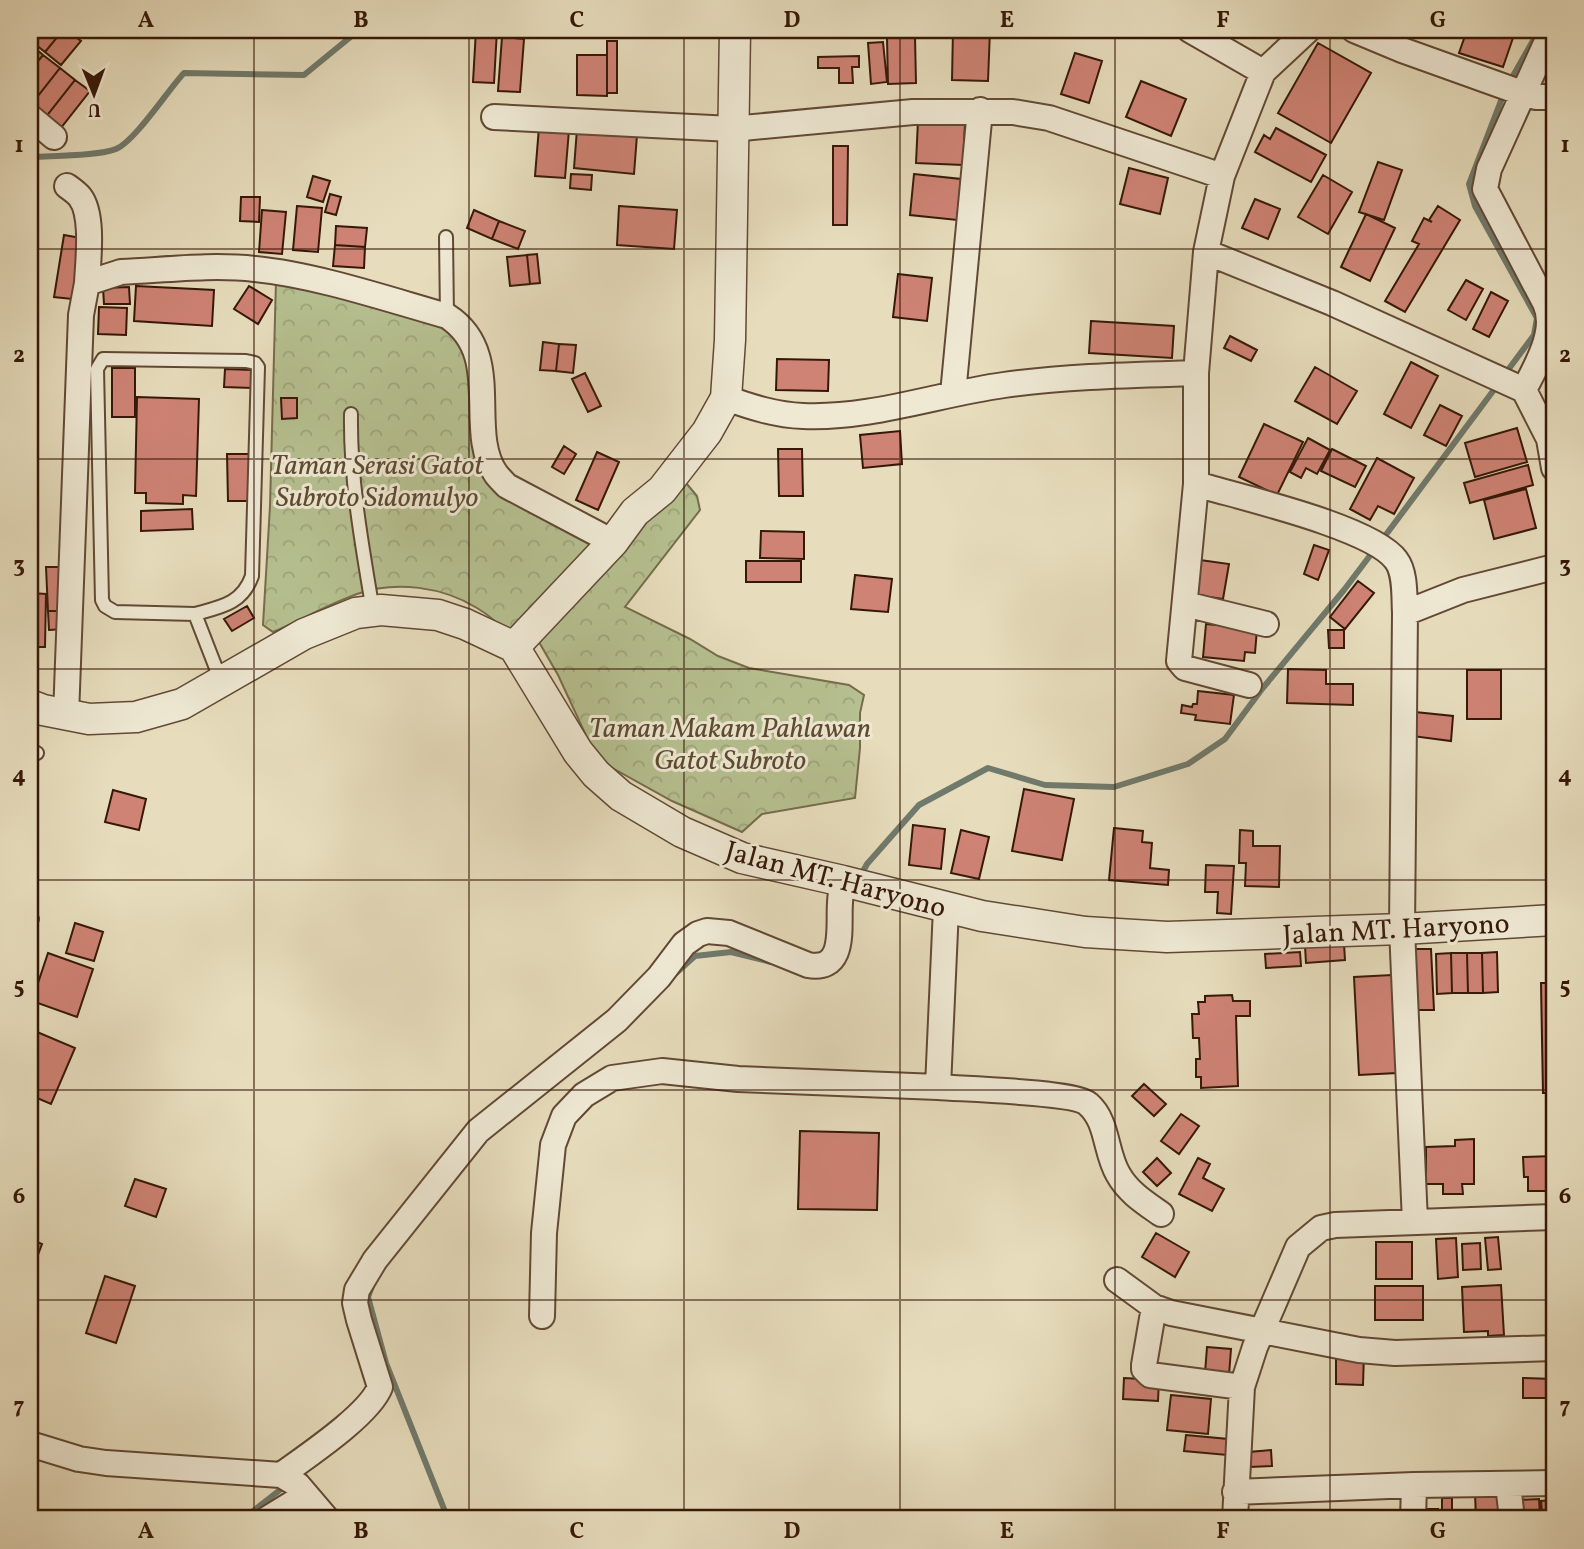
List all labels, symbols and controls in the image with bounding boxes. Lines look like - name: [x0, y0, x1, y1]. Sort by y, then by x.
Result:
- text: A: [138, 5, 154, 37]
- text: B: [353, 5, 369, 37]
- text: C: [570, 5, 584, 37]
- text: D: [784, 5, 801, 37]
- text: E: [1000, 5, 1014, 37]
- text: F: [1216, 5, 1230, 37]
- text: G: [1430, 5, 1446, 37]
- north arrow: [60, 60, 130, 130]
- text: U: [88, 96, 101, 122]
- text: 1: [14, 130, 24, 162]
- text: 1: [1560, 130, 1570, 162]
- text: 2: [13, 340, 25, 372]
- text: 2: [1559, 340, 1571, 372]
- park label: Taman Serasi Gatot Subroto Sidomulyo: [271, 447, 484, 518]
- text: 3: [13, 550, 25, 582]
- text: 3: [1559, 550, 1571, 582]
- park label: Taman Makam Pahlawan Gatot Subroto: [589, 710, 871, 781]
- text: 4: [12, 760, 26, 792]
- text: 4: [1558, 760, 1572, 792]
- street label: Jalan MT. Haryono: [721, 832, 950, 929]
- street label: Jalan MT. Haryono: [1282, 905, 1511, 956]
- text: 5: [13, 971, 25, 1003]
- text: 5: [1559, 971, 1571, 1003]
- text: 6: [13, 1181, 25, 1213]
- text: 6: [1559, 1181, 1571, 1213]
- text: 7: [14, 1391, 25, 1423]
- text: 7: [1560, 1391, 1571, 1423]
- text: A: [138, 1516, 154, 1548]
- text: B: [353, 1516, 369, 1548]
- text: C: [570, 1516, 584, 1548]
- text: D: [784, 1516, 801, 1548]
- text: E: [1000, 1516, 1014, 1548]
- text: F: [1216, 1516, 1230, 1548]
- text: G: [1430, 1516, 1446, 1548]

